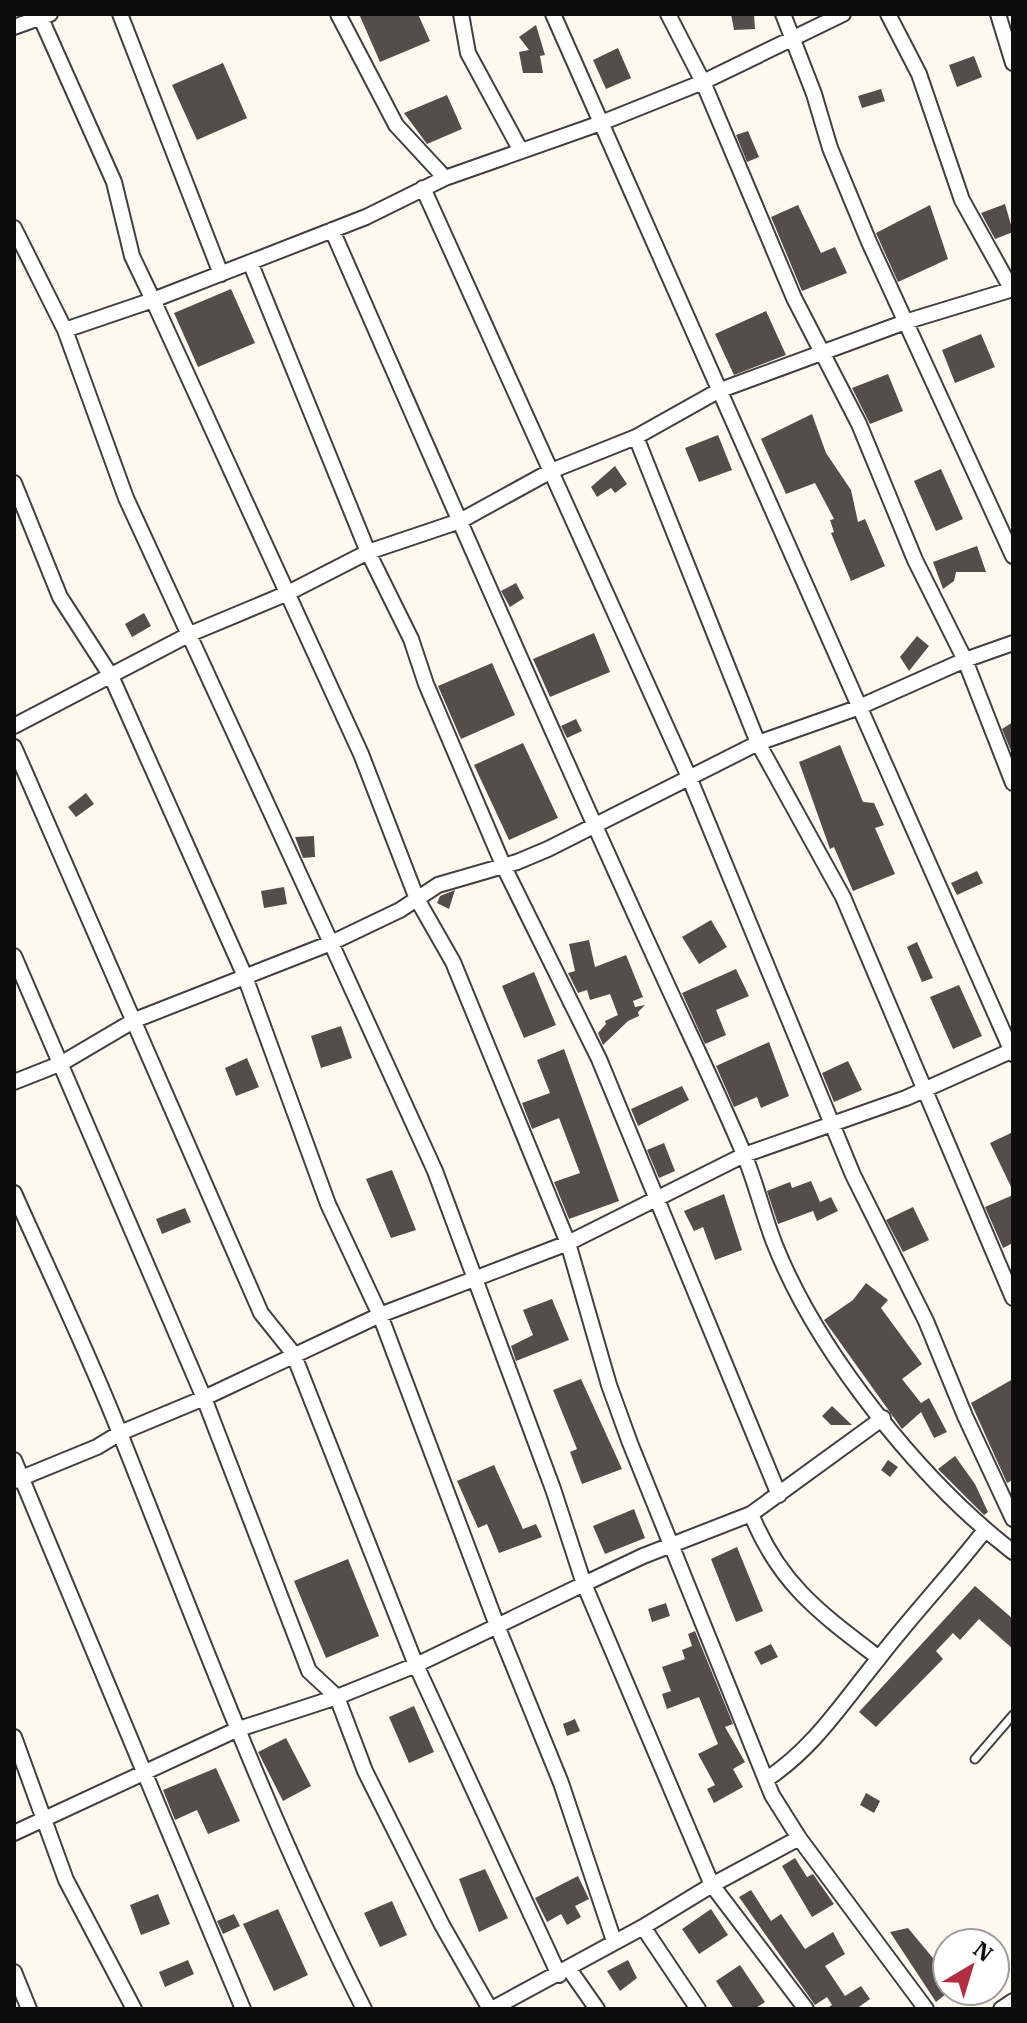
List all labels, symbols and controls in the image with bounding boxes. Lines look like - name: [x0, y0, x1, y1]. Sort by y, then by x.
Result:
- north arrow: [931, 1927, 1011, 2007]
- text: N: [968, 1934, 999, 1968]

